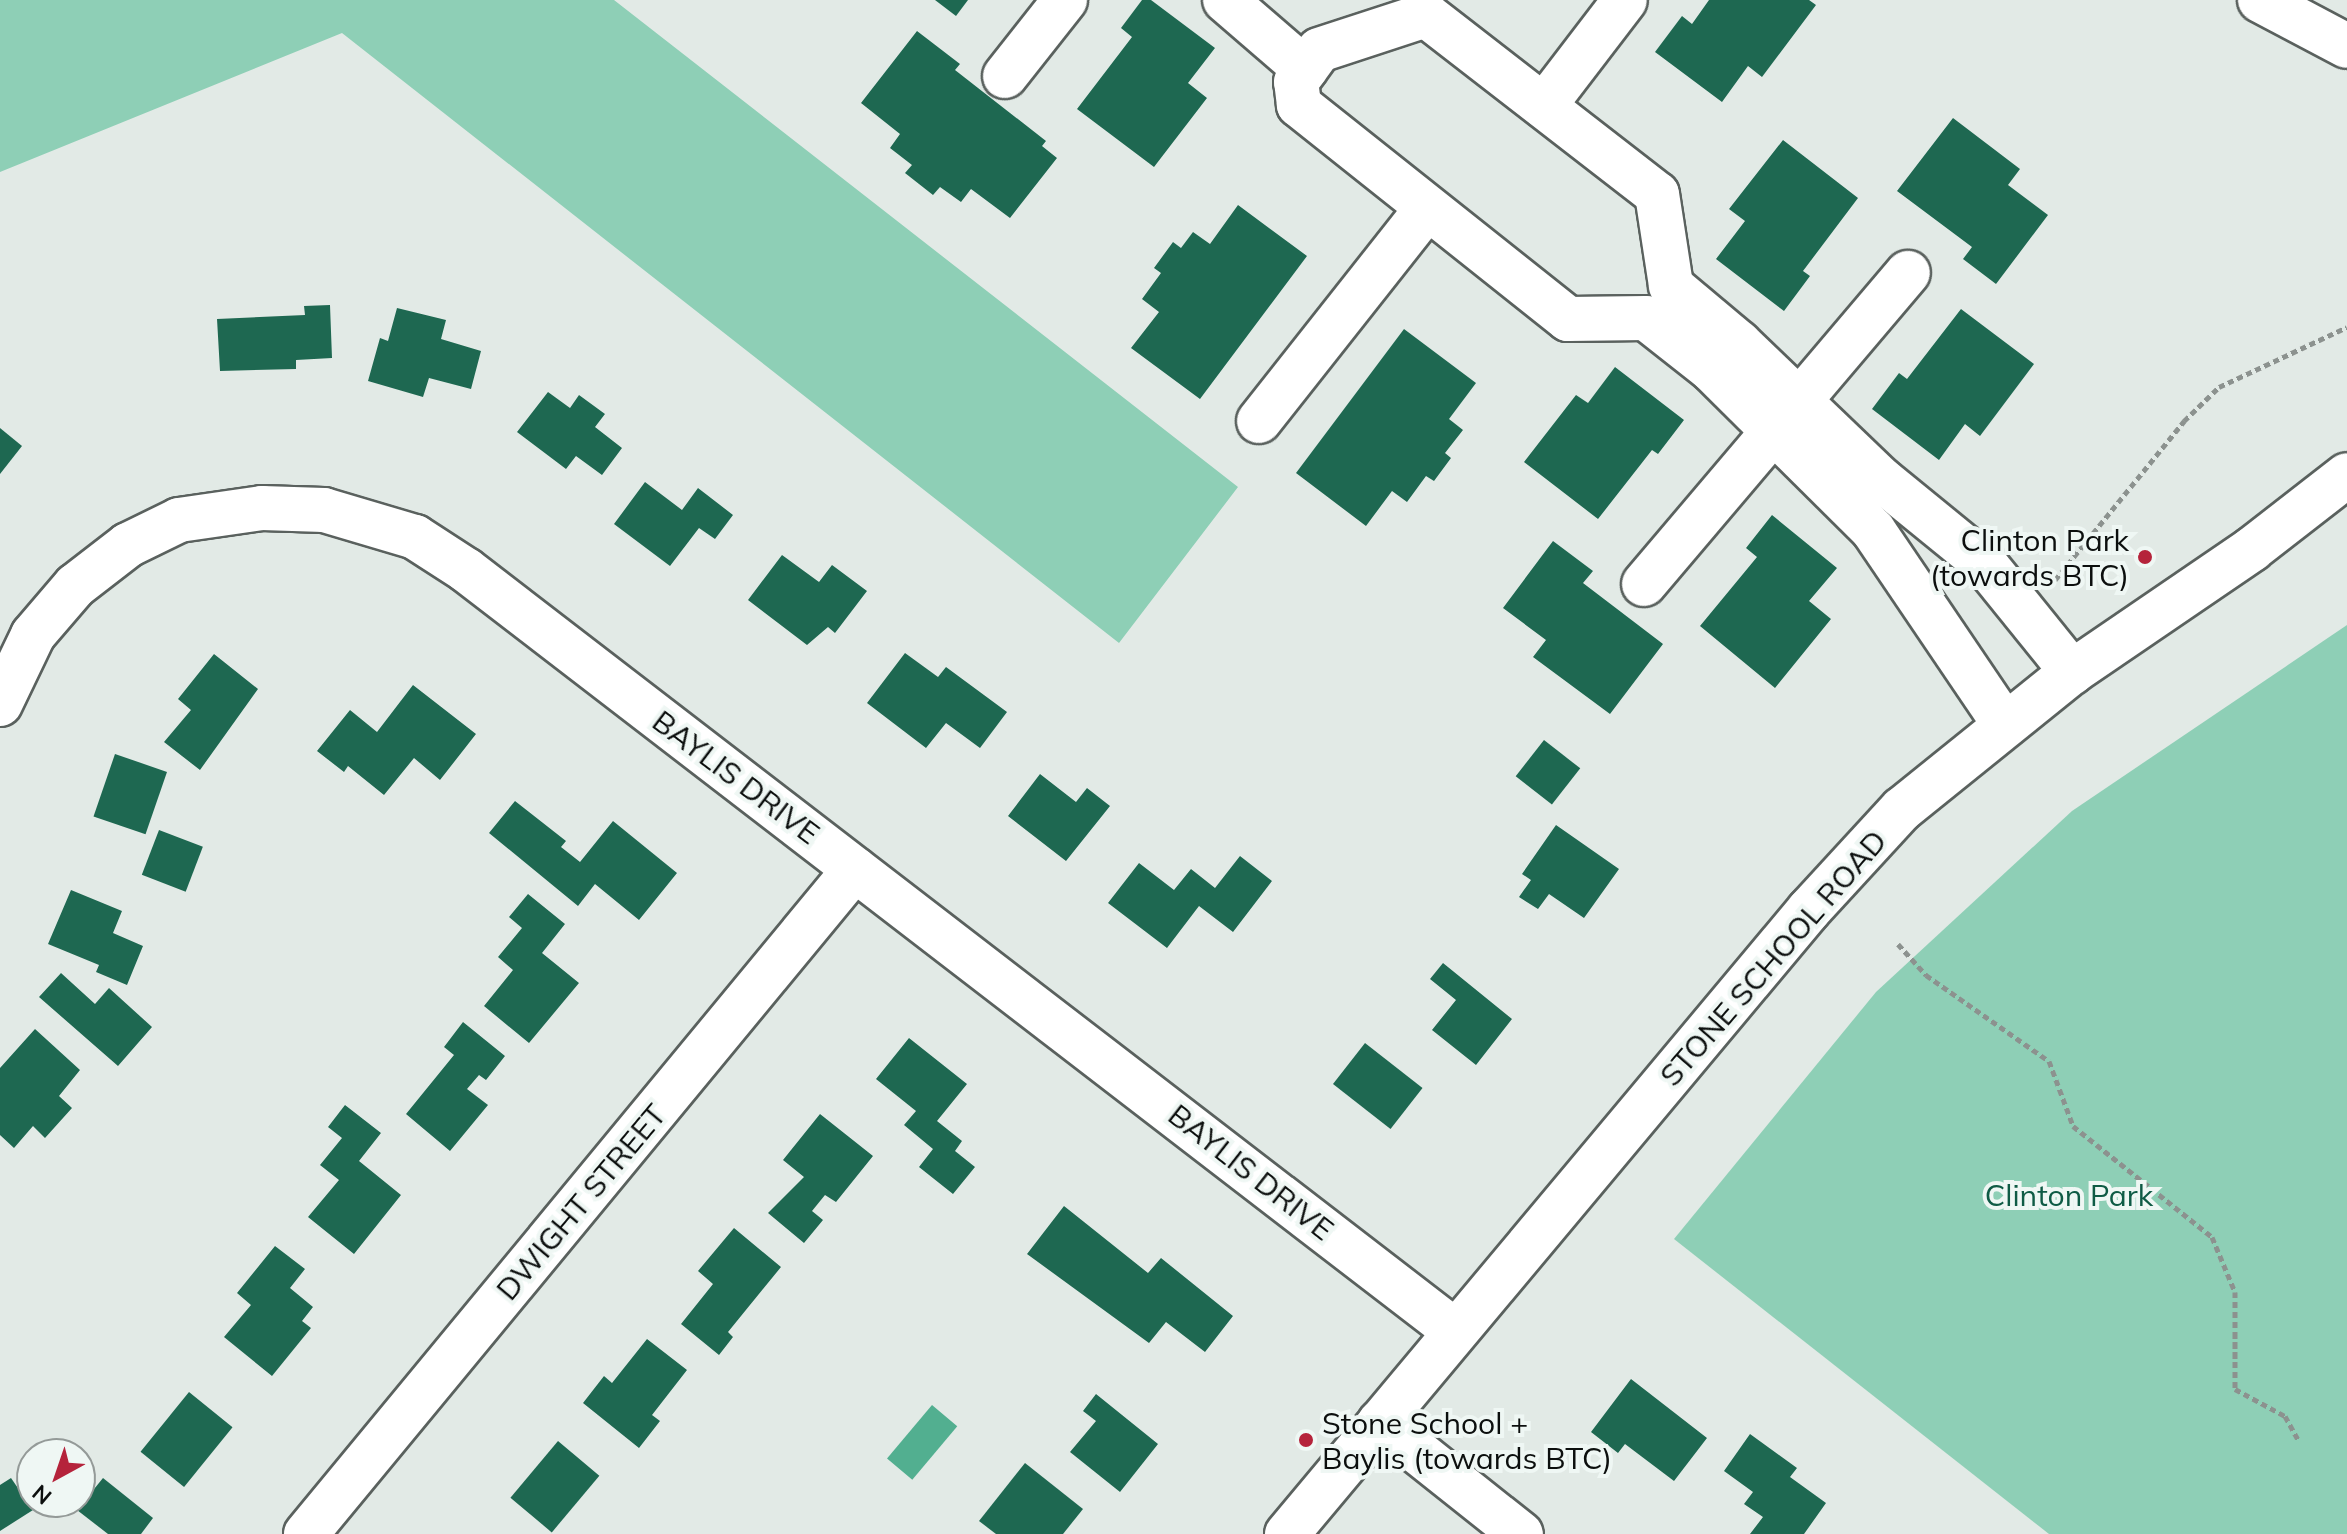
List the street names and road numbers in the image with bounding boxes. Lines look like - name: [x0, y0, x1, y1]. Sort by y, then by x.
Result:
- street label: BAYLIS DRIVE: [646, 703, 826, 851]
- street label: STONE SCHOOL ROAD: [1652, 823, 1894, 1093]
- street label: DWIGHT STREET: [489, 1097, 673, 1307]
- street label: BAYLIS DRIVE: [1161, 1097, 1341, 1247]

